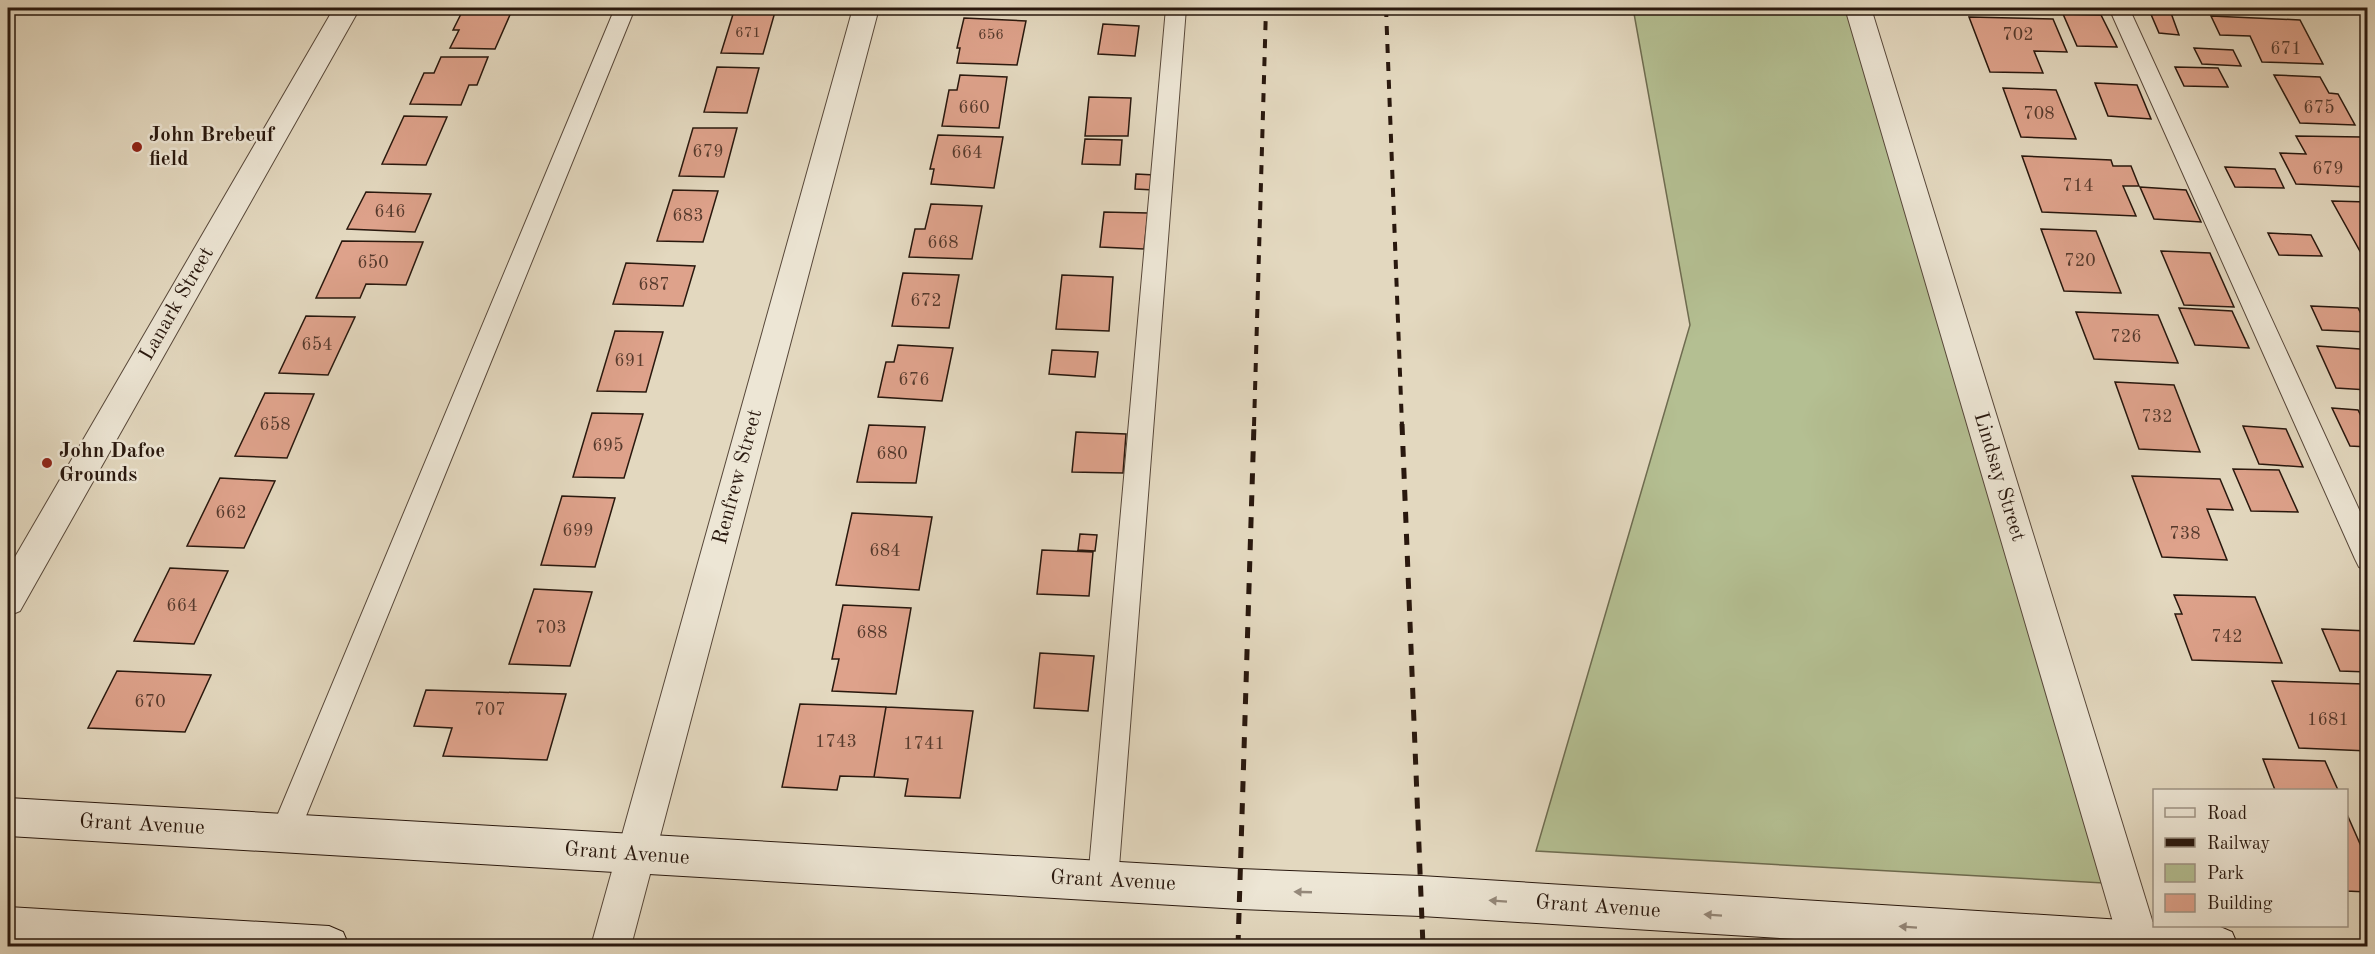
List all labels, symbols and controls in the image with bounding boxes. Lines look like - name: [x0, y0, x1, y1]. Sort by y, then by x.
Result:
- house number: 671: [735, 26, 761, 41]
- house number: 702: [2002, 26, 2034, 44]
- house number: 656: [978, 28, 1004, 43]
- house number: 671: [2270, 40, 2302, 58]
- house number: 660: [958, 99, 990, 117]
- house number: 675: [2303, 99, 2335, 117]
- house number: 708: [2023, 105, 2055, 123]
- place label: John Brebeuf field: [149, 125, 276, 170]
- marker: John Brebeuf field: [130, 140, 144, 154]
- house number: 679: [692, 143, 724, 161]
- house number: 664: [951, 144, 983, 162]
- house number: 679: [2312, 160, 2344, 178]
- house number: 714: [2062, 177, 2094, 195]
- house number: 646: [374, 203, 406, 221]
- house number: 683: [672, 207, 704, 225]
- house number: 668: [927, 234, 959, 252]
- street label: Lanark Street: [136, 244, 218, 364]
- house number: 720: [2064, 252, 2096, 270]
- house number: 650: [357, 254, 389, 272]
- house number: 687: [638, 276, 670, 294]
- house number: 672: [910, 292, 942, 310]
- house number: 726: [2110, 328, 2142, 346]
- house number: 654: [301, 336, 333, 354]
- house number: 691: [614, 352, 646, 370]
- house number: 676: [898, 371, 930, 389]
- street label: Renfrew Street: [710, 407, 766, 547]
- house number: 732: [2141, 408, 2173, 426]
- street label: Lindsay Street: [1969, 410, 2029, 544]
- house number: 658: [259, 416, 291, 434]
- house number: 695: [592, 437, 624, 455]
- place label: John Dafoe Grounds: [59, 441, 165, 486]
- house number: 680: [876, 445, 908, 463]
- marker: John Dafoe Grounds: [40, 456, 54, 470]
- house number: 662: [215, 504, 247, 522]
- house number: 699: [562, 522, 594, 540]
- house number: 738: [2169, 525, 2201, 543]
- house number: 684: [869, 542, 901, 560]
- house number: 664: [166, 597, 198, 615]
- house number: 703: [535, 619, 567, 637]
- house number: 688: [856, 624, 888, 642]
- house number: 742: [2211, 628, 2243, 646]
- house number: 670: [134, 693, 166, 711]
- house number: 707: [474, 701, 506, 719]
- house number: 1681: [2307, 711, 2349, 729]
- house number: 1743: [815, 733, 857, 751]
- house number: 1741: [903, 735, 945, 753]
- legend: [2153, 789, 2348, 927]
- text: Road: [2207, 805, 2247, 823]
- street label: Grant Avenue: [79, 811, 205, 839]
- text: Railway: [2207, 835, 2270, 853]
- street label: Grant Avenue: [564, 839, 690, 869]
- text: Park: [2207, 865, 2244, 883]
- street label: Grant Avenue: [1050, 867, 1176, 895]
- one-way arrow: [1293, 887, 1312, 896]
- street label: Grant Avenue: [1535, 892, 1661, 922]
- text: Building: [2207, 895, 2273, 913]
- one-way arrow: [1488, 896, 1507, 905]
- one-way arrow: [1704, 910, 1723, 919]
- one-way arrow: [1898, 923, 1917, 932]

